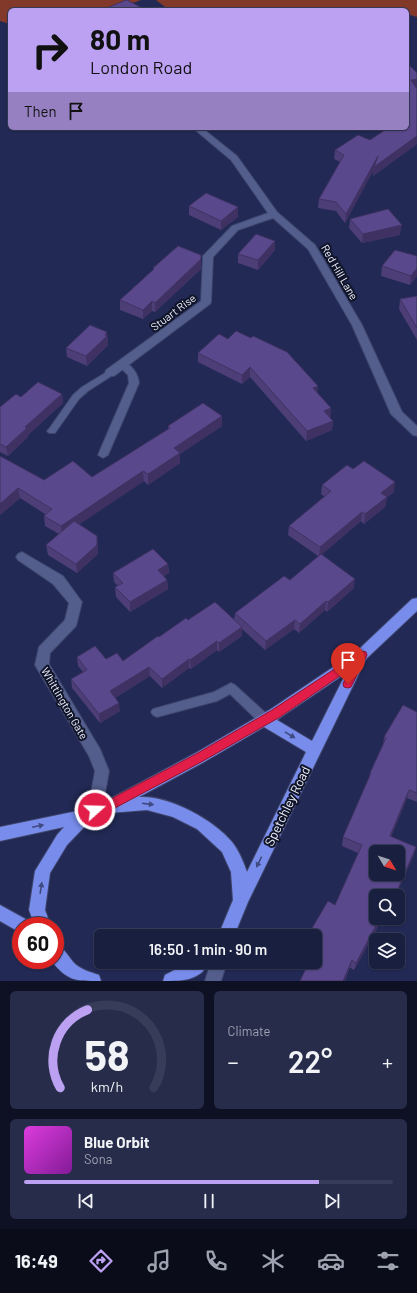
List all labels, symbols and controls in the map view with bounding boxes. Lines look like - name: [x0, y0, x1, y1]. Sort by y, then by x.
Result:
- text: 80 m: [90, 22, 150, 56]
- icon: right: [24, 24, 76, 76]
- text: London Road: [90, 56, 192, 78]
- icon: arrive: [65, 100, 87, 122]
- text: Then: [24, 102, 57, 120]
- street label: Red Hill Lane: [319, 242, 361, 302]
- street label: Stuart Rise: [148, 291, 198, 333]
- pin: [331, 643, 365, 684]
- icon: arrive: [337, 649, 359, 671]
- street label: Whittington Gate: [39, 665, 91, 741]
- one-way arrow: [285, 731, 295, 739]
- street label: Spetchley Road: [261, 763, 313, 849]
- position arrow: [74, 789, 116, 831]
- one-way arrow: [142, 801, 154, 807]
- one-way arrow: [32, 823, 44, 829]
- north arrow: [369, 845, 405, 881]
- map controls: [369, 845, 405, 969]
- one-way arrow: [256, 856, 263, 868]
- one-way arrow: [38, 882, 44, 895]
- button: search: [369, 889, 405, 925]
- speed limit sign: 60: [12, 917, 64, 969]
- button: layers: [369, 933, 405, 969]
- text: 16:50 · 1 min · 90 m: [149, 940, 267, 958]
- text: Climate: [228, 1023, 271, 1039]
- text: 58: [84, 1029, 129, 1079]
- text: 22°: [288, 1043, 332, 1079]
- text: −: [228, 1048, 239, 1074]
- text: +: [382, 1048, 393, 1074]
- text: km/h: [91, 1078, 123, 1095]
- text: Blue Orbit: [84, 1133, 149, 1151]
- text: Sona: [84, 1151, 112, 1167]
- icon: previous: [75, 1190, 97, 1212]
- icon: pause: [198, 1190, 220, 1212]
- icon: next: [321, 1190, 343, 1212]
- icon: directions: [87, 1247, 115, 1275]
- icon: music: [145, 1247, 173, 1275]
- icon: phone: [202, 1247, 230, 1275]
- icon: climate: [259, 1247, 287, 1275]
- icon: car: [317, 1247, 345, 1275]
- icon: filters: [374, 1247, 402, 1275]
- text: 16:49: [15, 1250, 58, 1272]

